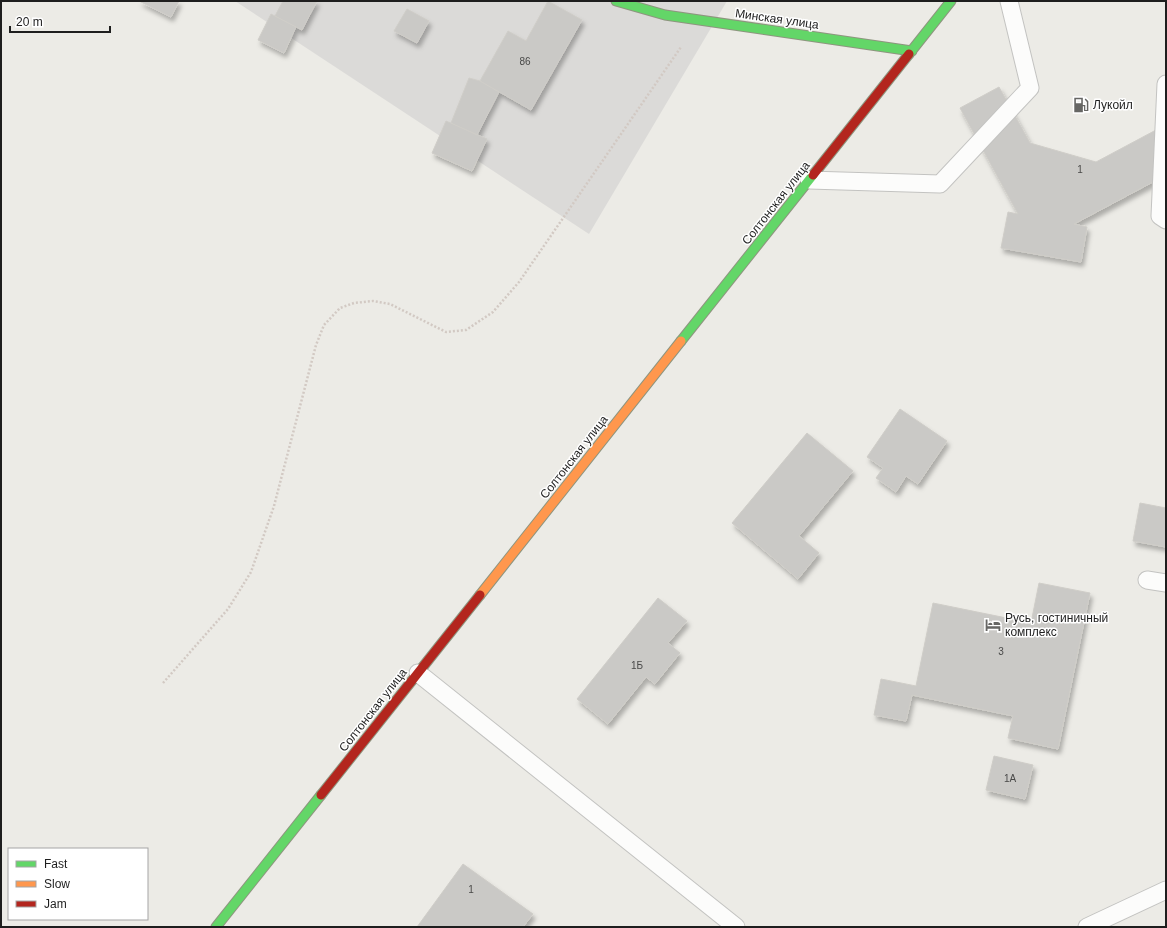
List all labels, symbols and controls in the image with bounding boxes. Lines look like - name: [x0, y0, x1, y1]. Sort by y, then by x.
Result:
- street label: Минская улица: [734, 6, 820, 32]
- scale bar: [10, 8, 110, 34]
- text: 20 m: [16, 15, 43, 29]
- house number: 86: [519, 56, 531, 67]
- fuel station icon: Лукойл: [1072, 96, 1090, 114]
- place label: Лукойл: [1093, 98, 1133, 112]
- street label: Солтонская улица: [739, 158, 813, 247]
- house number: 1: [1077, 164, 1083, 175]
- street label: Солтонская улица: [537, 412, 611, 501]
- place label: Русь, гостиничный комплекс: [1005, 611, 1108, 639]
- hotel icon: Русь, гостиничный комплекс: [984, 616, 1002, 634]
- house number: 3: [998, 646, 1004, 657]
- house number: 1Б: [631, 660, 643, 671]
- street label: Солтонская улица: [336, 665, 410, 754]
- house number: 1А: [1004, 773, 1016, 784]
- legend: [8, 848, 148, 920]
- text: Fast: [44, 857, 68, 871]
- text: Slow: [44, 877, 70, 891]
- house number: 1: [468, 884, 474, 895]
- text: Jam: [44, 897, 67, 911]

